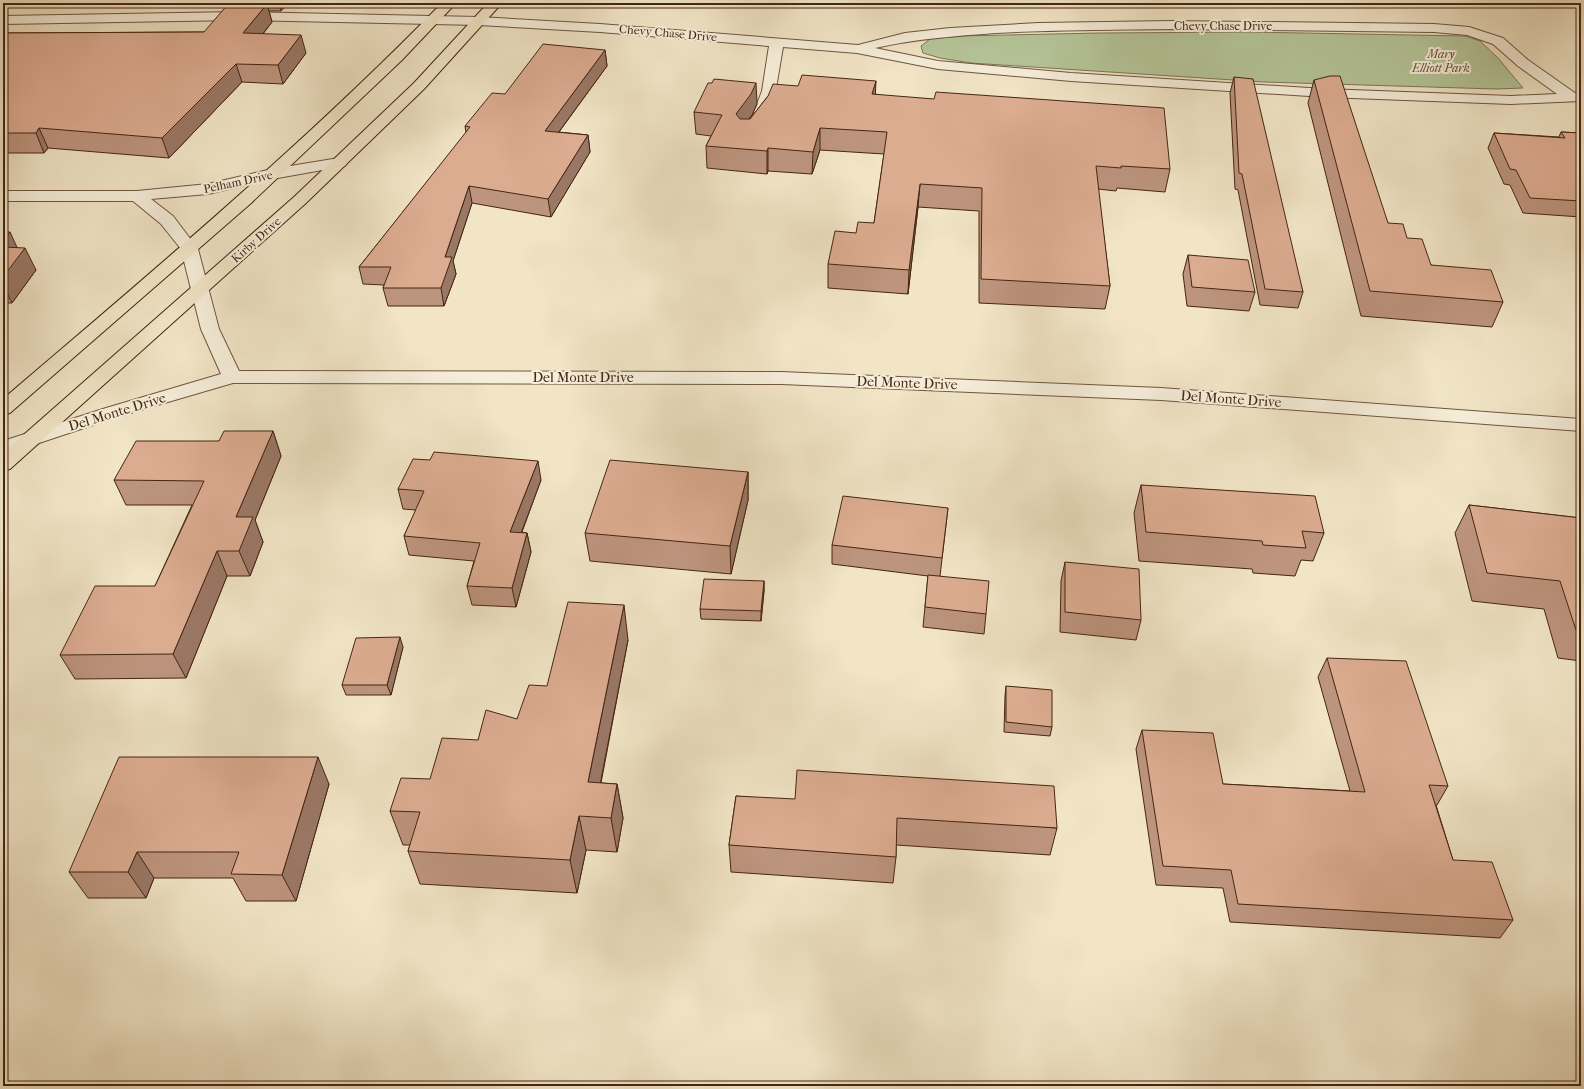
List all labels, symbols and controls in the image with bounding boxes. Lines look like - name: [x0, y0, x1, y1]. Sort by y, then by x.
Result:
- street label: Chevy Chase Drive: [1174, 19, 1272, 33]
- street label: Chevy Chase Drive: [618, 22, 718, 44]
- park label: Mary Elliott Park: [1411, 47, 1470, 75]
- street label: Pelham Drive: [202, 168, 274, 196]
- street label: Kirby Drive: [228, 214, 284, 266]
- street label: Del Monte Drive: [532, 369, 634, 386]
- street label: Del Monte Drive: [856, 373, 958, 393]
- street label: Del Monte Drive: [1180, 387, 1282, 411]
- street label: Del Monte Drive: [66, 389, 168, 435]

